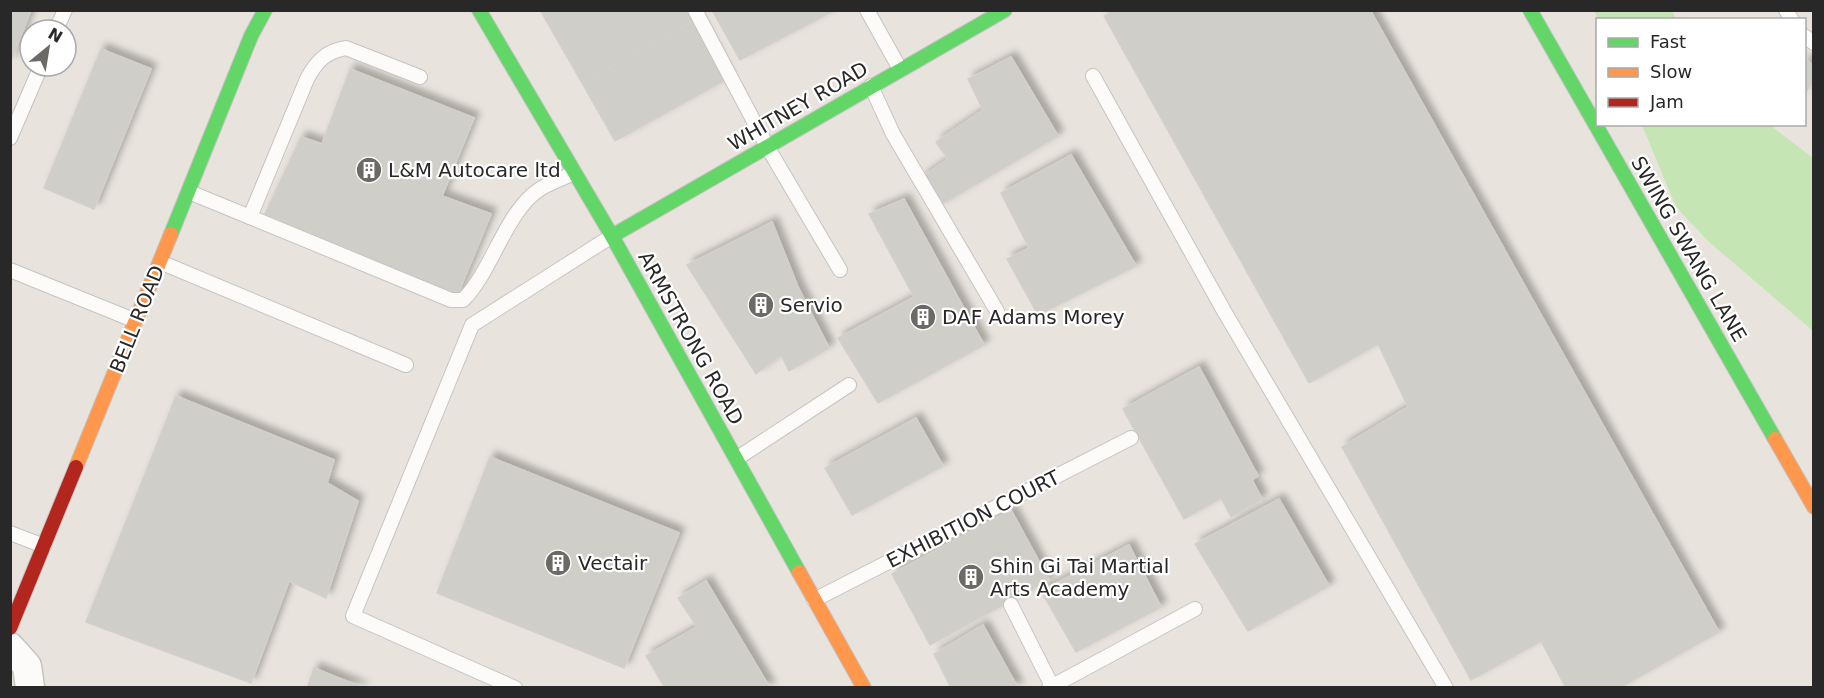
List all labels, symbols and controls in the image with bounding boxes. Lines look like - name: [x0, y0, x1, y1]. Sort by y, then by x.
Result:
- north arrow: [18, 18, 78, 78]
- legend: [1596, 18, 1806, 126]
- text: N: [45, 24, 66, 47]
- text: Fast: [1650, 31, 1686, 52]
- street label: WHITNEY ROAD: [724, 56, 872, 156]
- text: Slow: [1650, 61, 1692, 82]
- text: Jam: [1649, 91, 1684, 112]
- street label: SWING SWANG LANE: [1626, 152, 1752, 346]
- building icon: L&M Autocare ltd: [354, 155, 384, 185]
- place label: L&M Autocare ltd: [388, 158, 561, 182]
- street label: ARMSTRONG ROAD: [633, 247, 749, 429]
- street label: BELL ROAD: [105, 262, 169, 376]
- building icon: Servio: [746, 290, 776, 320]
- place label: Servio: [780, 293, 843, 317]
- building icon: DAF Adams Morey: [908, 302, 938, 332]
- place label: DAF Adams Morey: [942, 305, 1125, 329]
- street label: EXHIBITION COURT: [882, 465, 1064, 573]
- building icon: Vectair: [543, 548, 573, 578]
- place label: Vectair: [578, 551, 648, 575]
- place label: Shin Gi Tai Martial Arts Academy: [990, 554, 1169, 601]
- building icon: Shin Gi Tai Martial Arts Academy: [956, 562, 986, 592]

